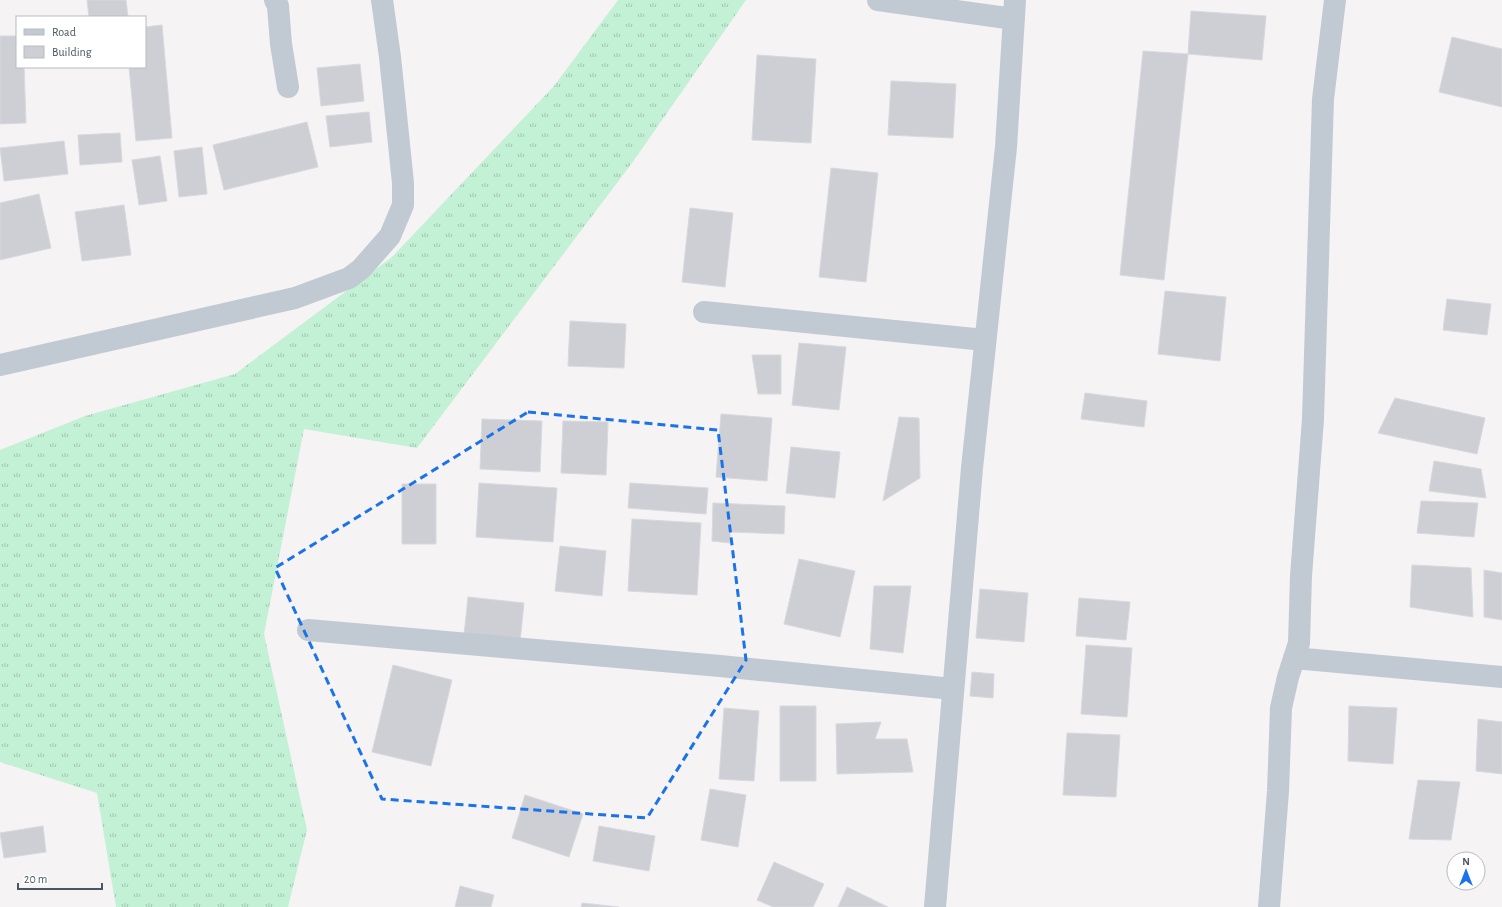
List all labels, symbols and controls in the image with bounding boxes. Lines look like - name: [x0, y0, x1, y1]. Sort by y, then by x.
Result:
- legend: [16, 16, 146, 68]
- text: Road: [52, 26, 76, 38]
- text: Building: [52, 46, 92, 58]
- north arrow: [1446, 851, 1486, 891]
- text: N: [1462, 856, 1470, 867]
- scale bar: [18, 865, 102, 891]
- text: 20 m: [24, 873, 47, 885]

